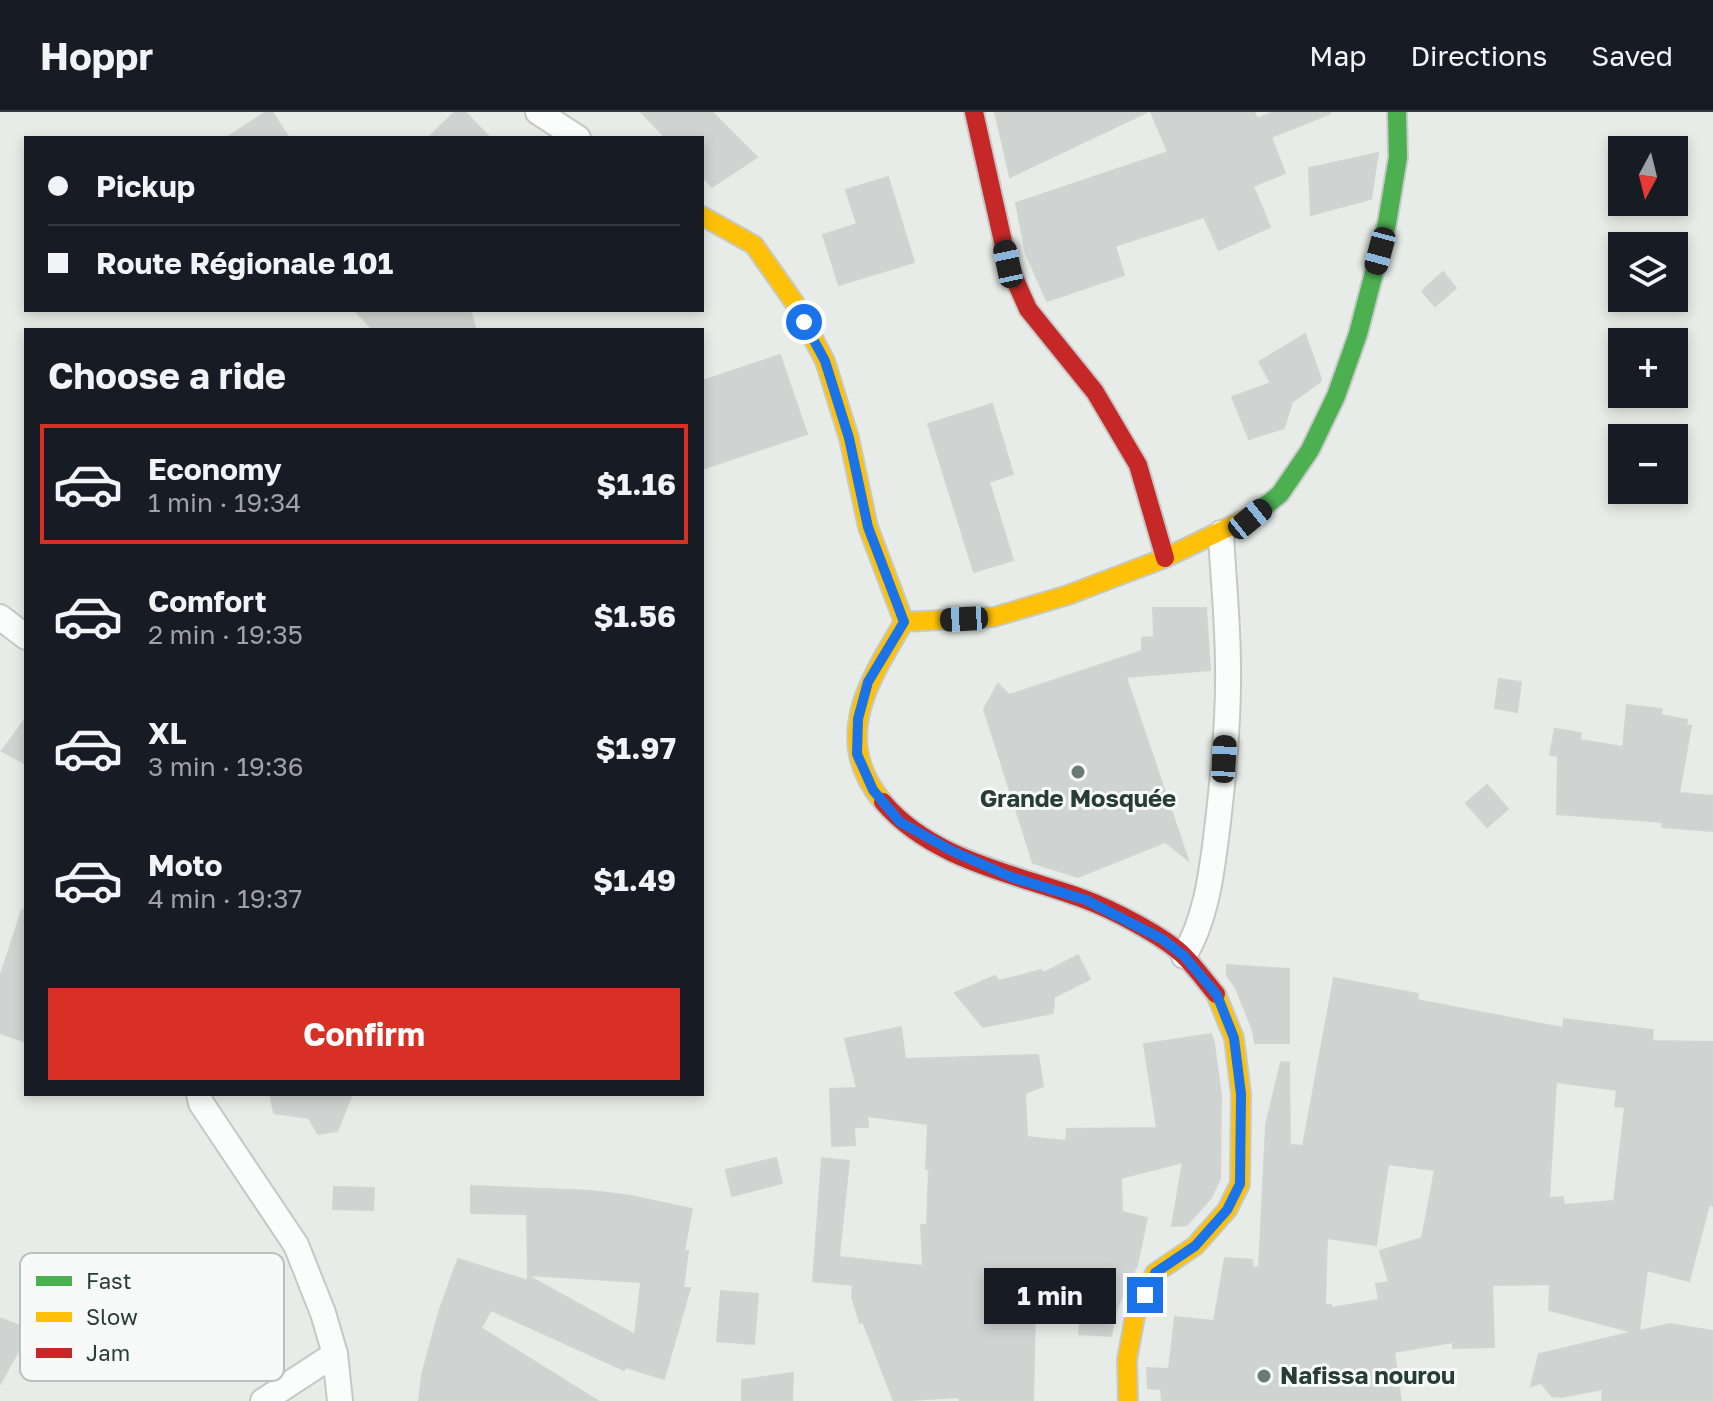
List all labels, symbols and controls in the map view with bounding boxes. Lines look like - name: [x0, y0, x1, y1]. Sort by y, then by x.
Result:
- text: Hoppr: [40, 33, 153, 78]
- text: Map: [1309, 39, 1366, 72]
- text: Directions: [1410, 39, 1547, 72]
- text: Saved: [1591, 39, 1673, 72]
- north arrow: [1608, 136, 1688, 216]
- map controls: [1608, 136, 1688, 504]
- text: Pickup: [96, 168, 195, 204]
- car: [1362, 225, 1398, 277]
- button: layers: [1608, 232, 1688, 312]
- car: [991, 238, 1025, 290]
- text: Route Régionale 101: [96, 245, 393, 281]
- route start: [786, 304, 822, 340]
- button: +: [1608, 328, 1688, 408]
- text: Choose a ride: [48, 354, 286, 397]
- button: −: [1608, 424, 1688, 504]
- icon: car: [52, 448, 124, 520]
- text: Economy: [148, 451, 282, 487]
- text: $1.16: [596, 466, 676, 502]
- text: 1 min · 19:34: [148, 487, 301, 518]
- car: [1224, 495, 1276, 543]
- icon: car: [52, 580, 124, 652]
- text: Comfort: [148, 583, 267, 619]
- text: $1.56: [594, 598, 676, 634]
- car: [939, 606, 989, 632]
- text: 2 min · 19:35: [148, 619, 303, 650]
- icon: car: [52, 712, 124, 784]
- text: XL: [148, 715, 187, 751]
- text: $1.97: [595, 730, 676, 766]
- car: [1211, 734, 1237, 784]
- text: 3 min · 19:36: [148, 751, 304, 782]
- marker: Grande Mosquée: [1069, 763, 1087, 781]
- place label: Grande Mosquée: [980, 783, 1176, 812]
- icon: car: [52, 844, 124, 916]
- text: Moto: [148, 847, 223, 883]
- text: $1.49: [593, 862, 676, 898]
- text: 4 min · 19:37: [148, 883, 302, 914]
- button: Confirm: [48, 988, 680, 1080]
- legend: [20, 1253, 284, 1381]
- text: Fast: [86, 1267, 132, 1294]
- callout: 1 min: [985, 1267, 1117, 1323]
- route end: [1127, 1277, 1163, 1313]
- text: 1 min: [1017, 1280, 1083, 1311]
- text: Slow: [86, 1303, 138, 1330]
- text: Jam: [86, 1339, 130, 1366]
- place label: Nafissa nourou: [1280, 1360, 1455, 1389]
- marker: Nafissa nourou: [1255, 1367, 1273, 1385]

